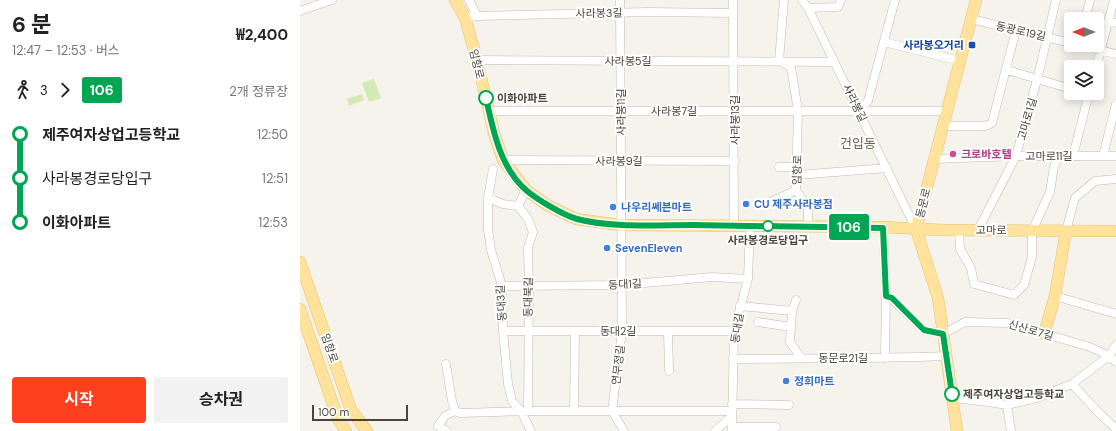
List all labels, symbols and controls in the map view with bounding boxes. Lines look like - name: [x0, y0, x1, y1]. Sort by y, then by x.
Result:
- street label: 사라봉3길: [575, 6, 623, 20]
- text: 6 분: [12, 10, 51, 39]
- north arrow: [1064, 12, 1104, 52]
- map controls: [1064, 12, 1104, 100]
- street label: 동광로19길: [995, 18, 1047, 44]
- text: ₩2,400: [236, 25, 288, 45]
- place label: 사라봉오거리: [903, 38, 964, 52]
- marker: 사라봉오거리: [967, 40, 977, 50]
- text: 12:47 – 12:53 · 버스: [12, 42, 120, 59]
- street label: 임항로: [467, 48, 487, 80]
- street label: 사라봉5길: [604, 54, 652, 68]
- button: layers: [1064, 60, 1104, 100]
- icon: walk: [12, 79, 34, 101]
- icon: forward: [54, 79, 76, 101]
- text: 106: [90, 81, 114, 99]
- text: 3: [40, 82, 48, 99]
- street label: 사라봉길: [840, 82, 870, 124]
- text: 2개 정류장: [229, 83, 288, 100]
- street label: 사라봉11길: [614, 88, 628, 136]
- marker: 이화아파트: [478, 90, 494, 106]
- place label: 이화아파트: [497, 91, 548, 105]
- street label: 사라봉13길: [728, 95, 742, 145]
- street label: 고마로1길: [1014, 96, 1040, 142]
- street label: 사라봉7길: [651, 104, 697, 118]
- text: 제주여자상업고등학교: [42, 125, 180, 145]
- text: 12:50: [257, 126, 288, 143]
- district label: 건입동: [840, 135, 876, 152]
- place label: 크로바호텔: [961, 147, 1012, 161]
- marker: 크로바호텔: [948, 149, 958, 159]
- street label: 고마로11길: [1025, 149, 1073, 163]
- street label: 사라봉9길: [595, 154, 643, 168]
- street label: 임항로: [789, 155, 805, 185]
- text: 사라봉경로당입구: [42, 169, 152, 189]
- text: 12:51: [262, 170, 288, 187]
- street label: 동문로: [913, 187, 933, 219]
- place label: CU 제주사라봉점: [754, 197, 833, 211]
- marker: CU 제주사라봉점: [741, 199, 751, 209]
- place label: 나우리쎄븐마트: [621, 200, 692, 214]
- marker: 나우리쎄븐마트: [608, 202, 618, 212]
- text: 이화아파트: [42, 213, 111, 233]
- text: 12:53: [258, 214, 288, 231]
- line badge: 106: [826, 214, 872, 240]
- text: 106: [837, 218, 861, 236]
- marker: 사라봉경로당입구: [762, 220, 774, 232]
- street label: 고마로: [976, 223, 1006, 237]
- place label: 사라봉경로당입구: [728, 233, 808, 247]
- place label: SevenEleven: [615, 241, 683, 255]
- marker: SevenEleven: [602, 243, 612, 253]
- street label: 동대1길: [608, 276, 642, 292]
- street label: 동대북길: [521, 277, 535, 317]
- street label: 동대3길: [493, 284, 509, 322]
- street label: 동대길: [728, 312, 746, 344]
- street label: 신산로7길: [1007, 317, 1055, 343]
- street label: 동대2길: [600, 324, 636, 338]
- street label: 임항로: [318, 331, 342, 365]
- street label: 연무정길: [609, 344, 627, 386]
- street label: 동문로21길: [818, 351, 868, 365]
- place label: 정희마트: [794, 374, 834, 388]
- marker: 정희마트: [781, 376, 791, 386]
- button: 시작: [12, 377, 146, 423]
- button: 승차권: [154, 377, 288, 423]
- marker: 제주여자상업고등학교: [944, 386, 960, 402]
- place label: 제주여자상업고등학교: [963, 387, 1064, 401]
- scale bar: [312, 403, 408, 422]
- text: 100 m: [318, 405, 349, 419]

